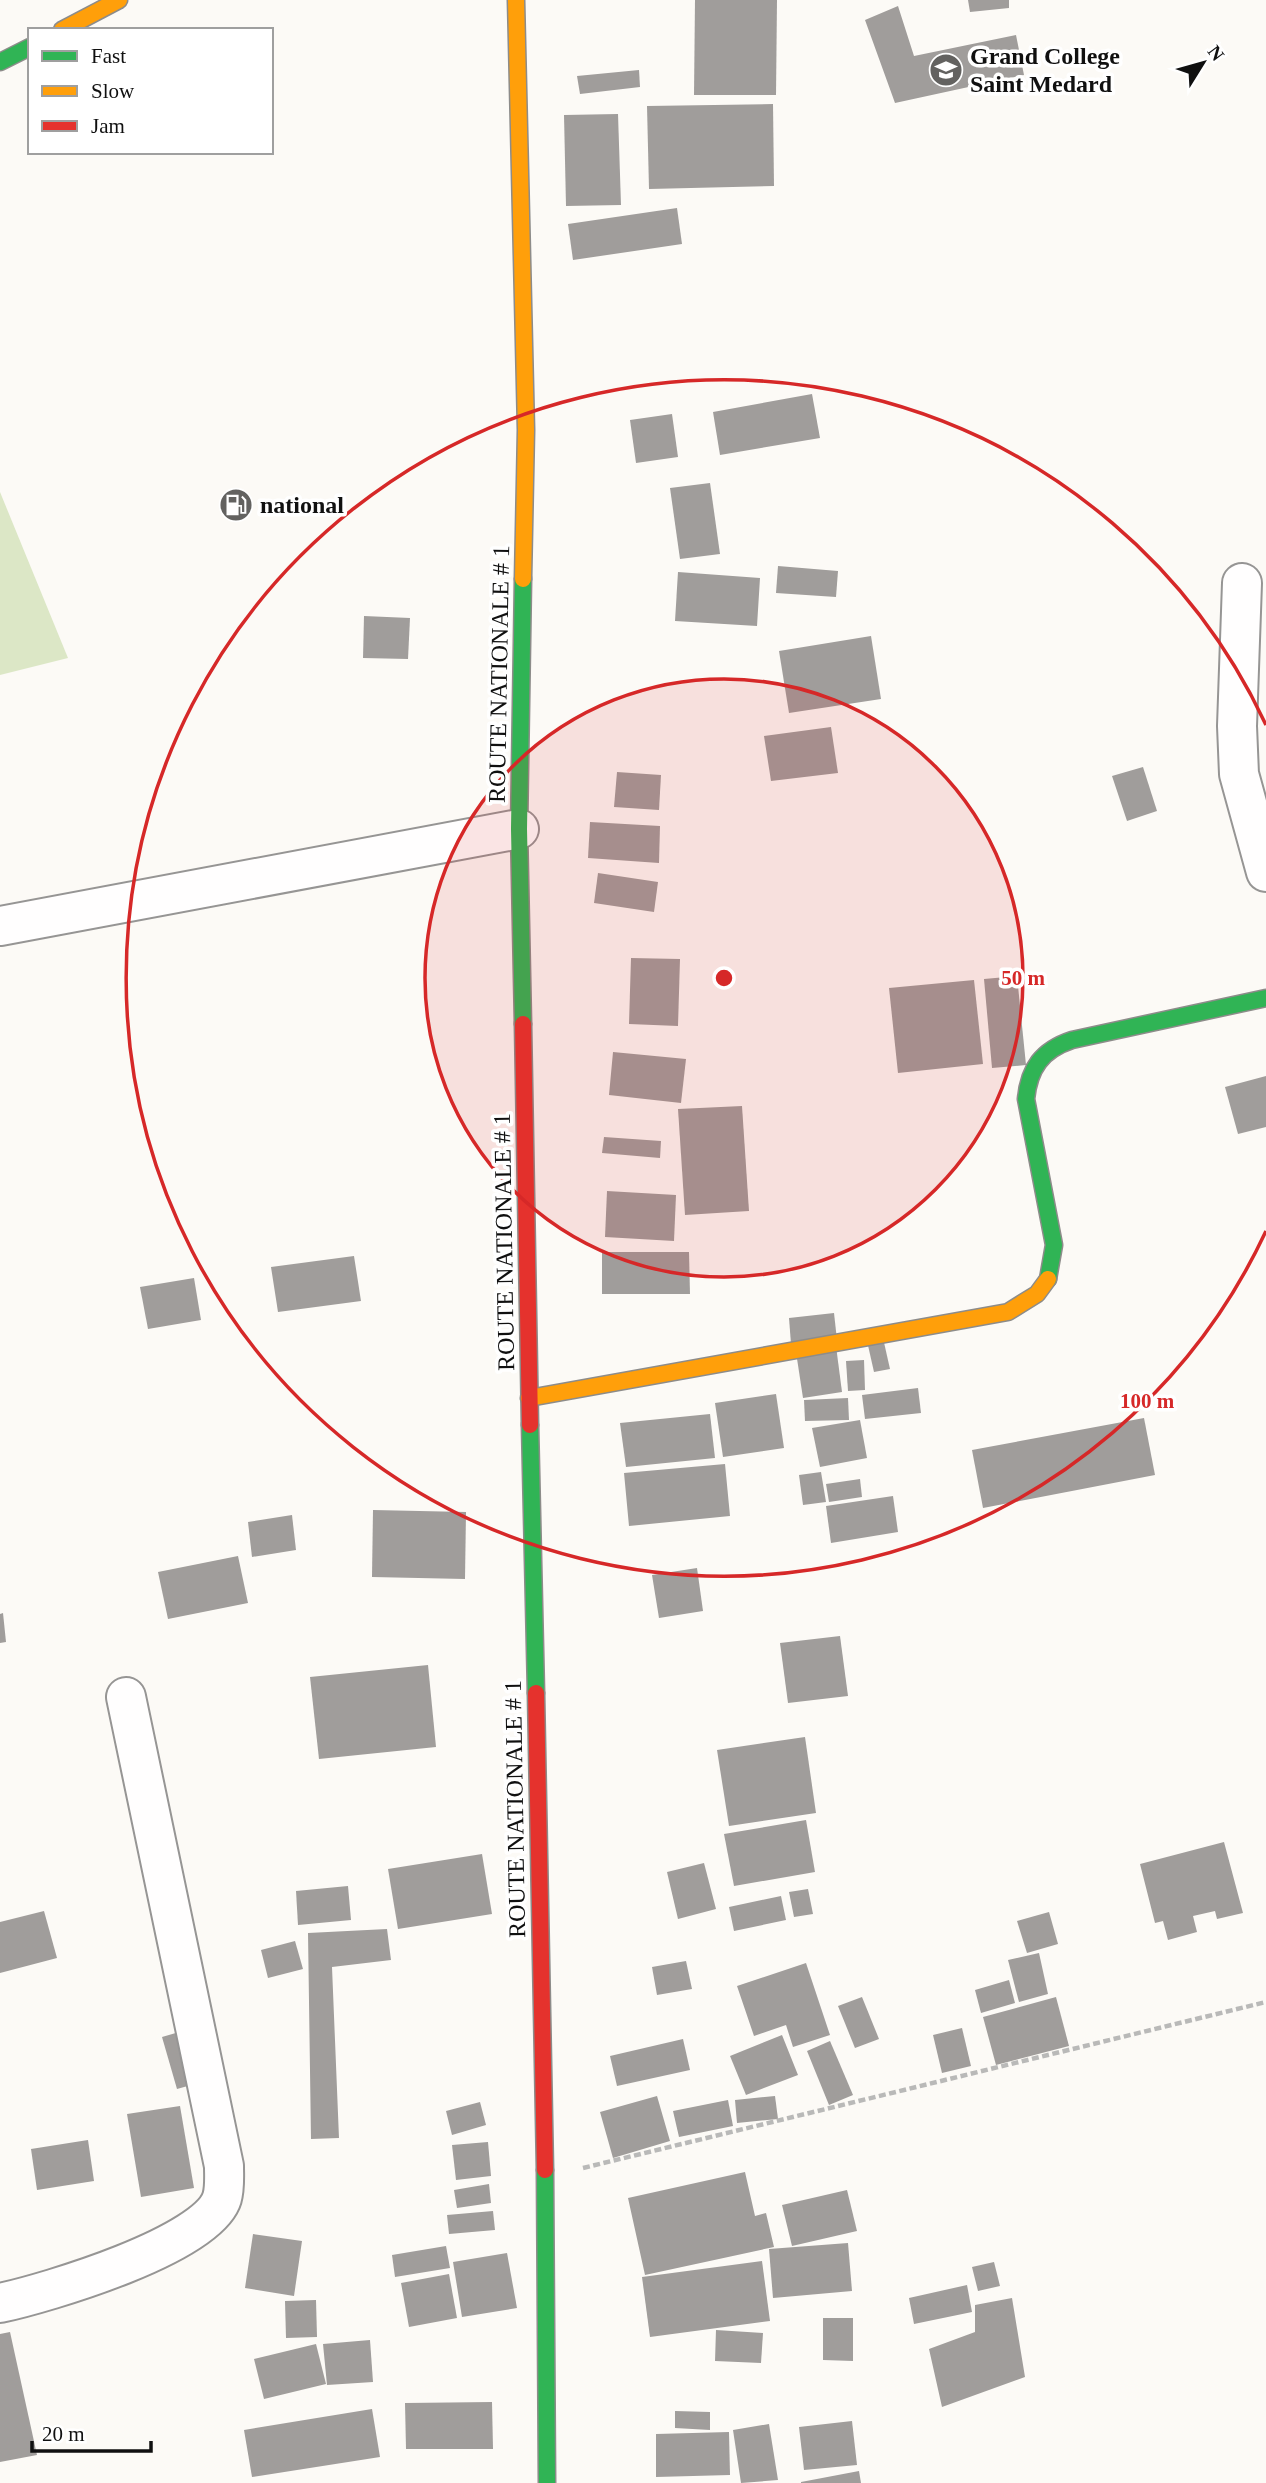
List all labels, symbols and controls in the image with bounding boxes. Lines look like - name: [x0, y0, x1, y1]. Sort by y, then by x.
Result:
- legend: [28, 28, 273, 154]
- north arrow: [1168, 28, 1238, 98]
- text: N: [1204, 41, 1229, 65]
- place label: Grand College Saint Medard: [970, 43, 1120, 97]
- text: Fast: [91, 44, 126, 68]
- school or university icon: Grand College Saint Medard: [927, 51, 965, 89]
- text: Slow: [91, 79, 135, 103]
- text: Jam: [91, 114, 125, 138]
- fuel station icon: national: [217, 486, 255, 524]
- place label: national: [260, 492, 344, 518]
- street label: ROUTE NATIONALE # 1: [484, 545, 514, 803]
- centre of rings: [712, 966, 736, 990]
- text: 50 m: [1001, 966, 1045, 990]
- street label: ROUTE NATIONALE # 1: [489, 1113, 519, 1371]
- text: 100 m: [1120, 1389, 1175, 1413]
- street label: ROUTE NATIONALE # 1: [500, 1680, 530, 1938]
- scale bar: [32, 2410, 150, 2454]
- text: 20 m: [42, 2422, 85, 2446]

